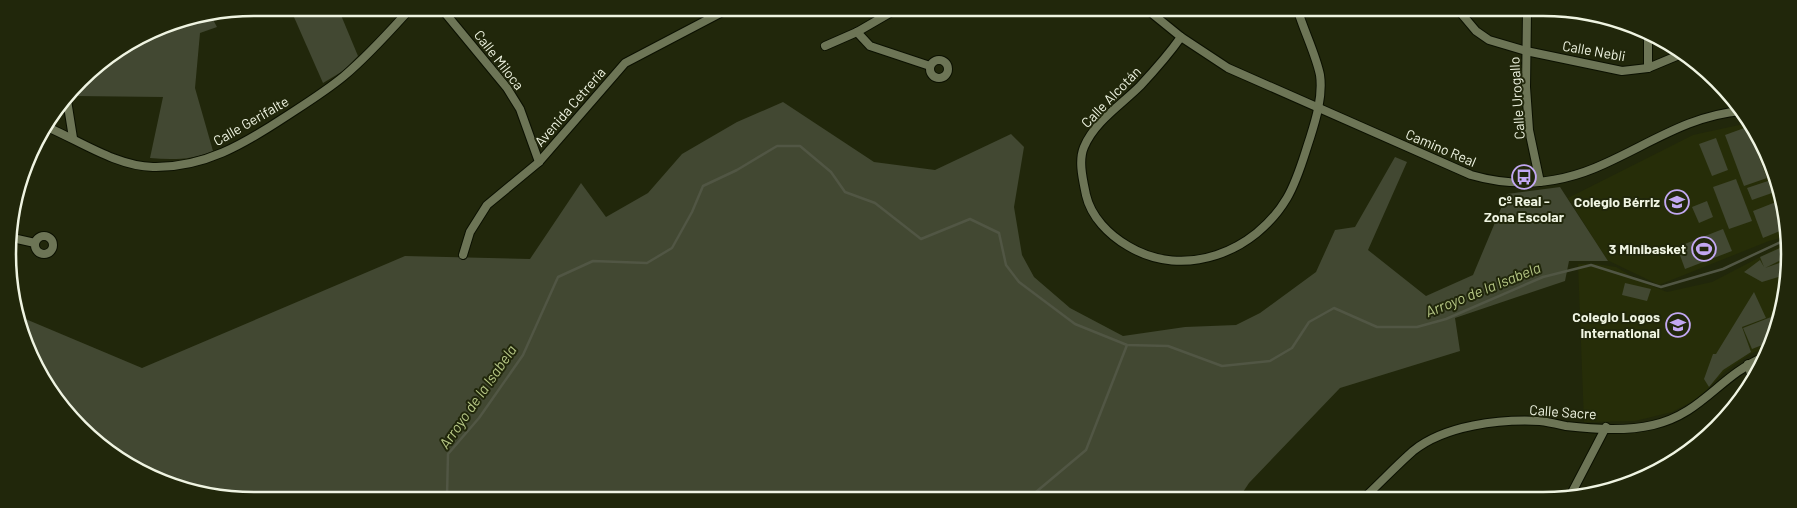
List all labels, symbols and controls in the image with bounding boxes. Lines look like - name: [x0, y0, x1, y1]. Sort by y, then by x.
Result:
- street label: Calle Miloca: [471, 26, 528, 93]
- street label: Calle Nebli: [1561, 37, 1627, 64]
- street label: Calle Urogallo: [1505, 56, 1528, 140]
- street label: Calle Alcotán: [1077, 62, 1144, 131]
- street label: Avenida Cetrería: [531, 64, 609, 150]
- street label: Calle Gerifalte: [210, 92, 292, 149]
- street label: Camino Real: [1403, 125, 1479, 170]
- bus stop icon: Cº Real - Zona Escolar: [1511, 164, 1537, 190]
- school or university icon: Colegio Bérriz: [1664, 189, 1690, 215]
- place label: Cº Real - Zona Escolar: [1484, 192, 1565, 225]
- place label: Colegio Bérriz: [1574, 193, 1661, 210]
- sports icon: 3 Minibasket: [1691, 236, 1717, 262]
- place label: 3 Minibasket: [1609, 240, 1686, 257]
- water label: Arroyo de la Isabela: [1422, 258, 1543, 320]
- place label: Colegio Logos International: [1572, 308, 1660, 341]
- school or university icon: Colegio Logos International: [1665, 312, 1691, 338]
- water label: Arroyo de la Isabela: [435, 341, 520, 452]
- street label: Calle Sacre: [1529, 401, 1597, 422]

